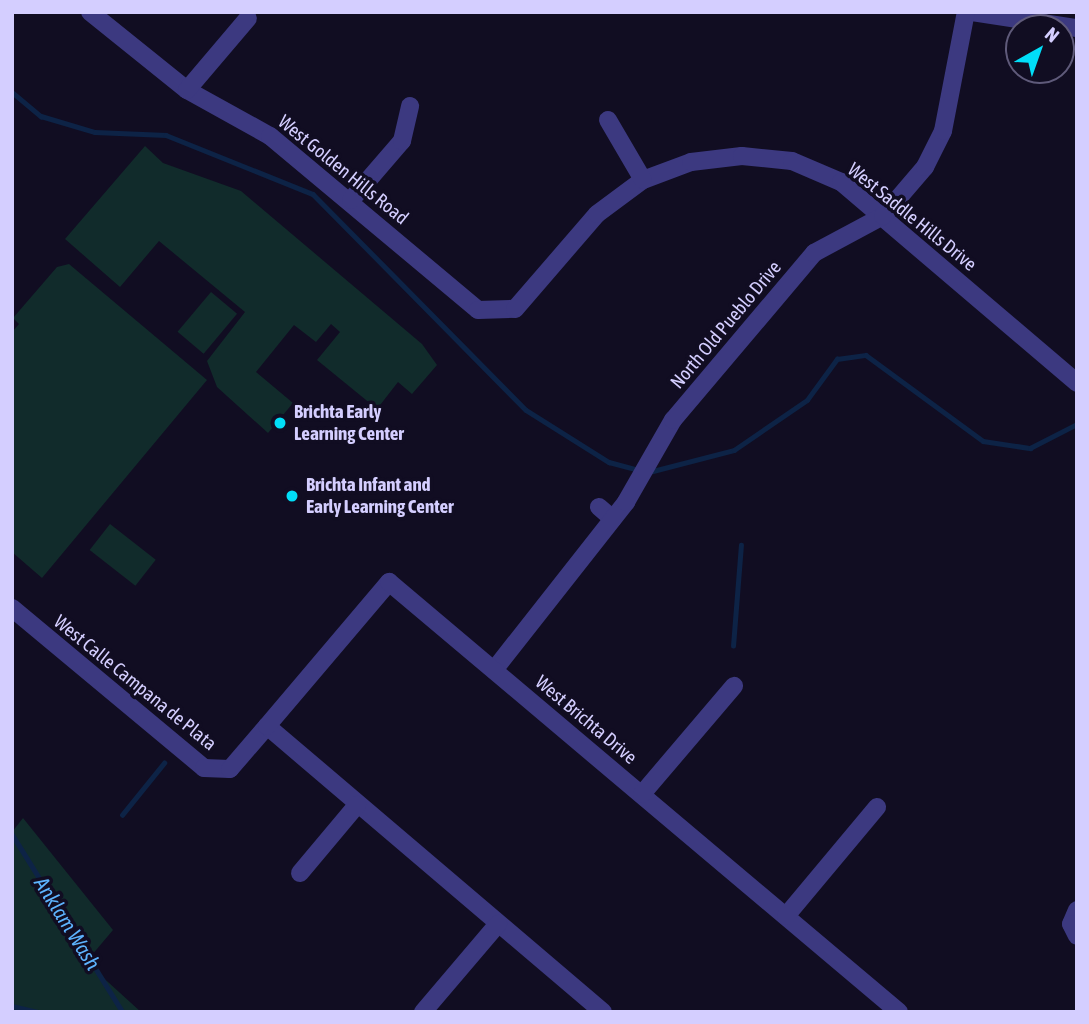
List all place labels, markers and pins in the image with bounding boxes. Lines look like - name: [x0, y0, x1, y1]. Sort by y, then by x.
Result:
- place label: Brichta Early Learning Center: [294, 401, 404, 445]
- marker: Brichta Early Learning Center: [272, 415, 288, 431]
- place label: Brichta Infant and Early Learning Center: [306, 474, 454, 518]
- marker: Brichta Infant and Early Learning Center: [284, 488, 300, 504]

